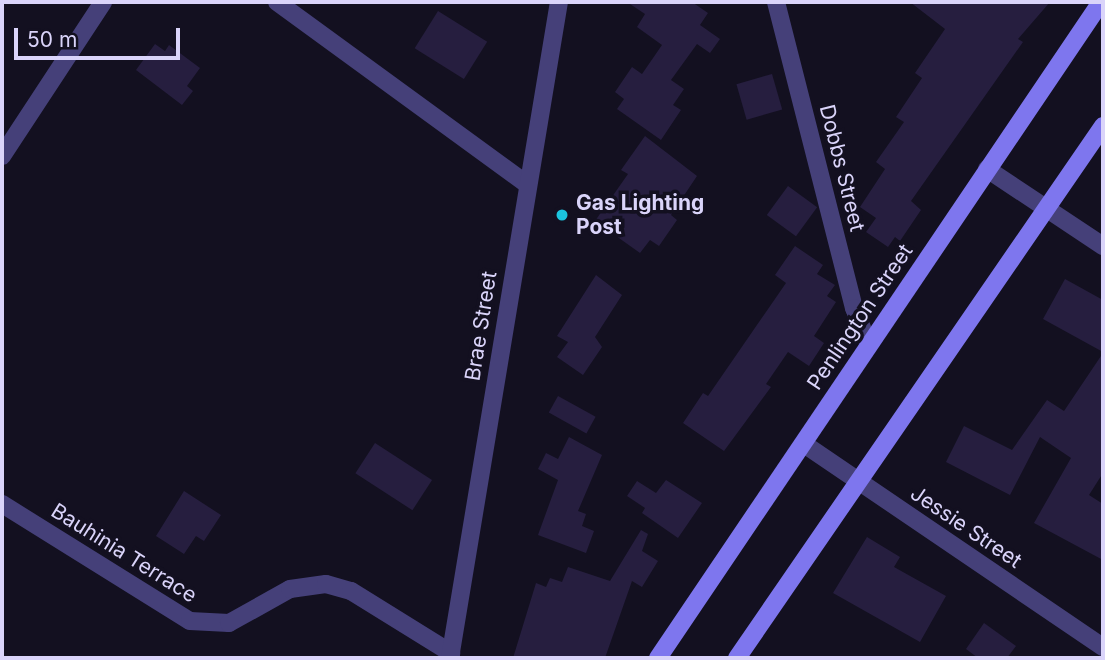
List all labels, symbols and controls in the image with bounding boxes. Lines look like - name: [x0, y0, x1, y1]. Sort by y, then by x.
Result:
- scale bar: [18, 14, 184, 58]
- text: 50 m: [27, 27, 77, 52]
- street label: Dobbs Street: [814, 102, 870, 234]
- place label: Gas Lighting Post: [576, 190, 704, 240]
- marker: Gas Lighting Post: [554, 207, 570, 223]
- street label: Penlington Street: [802, 239, 918, 395]
- street label: Brae Street: [460, 269, 502, 383]
- street label: Jessie Street: [906, 481, 1026, 573]
- street label: Bauhinia Terrace: [47, 498, 201, 608]

